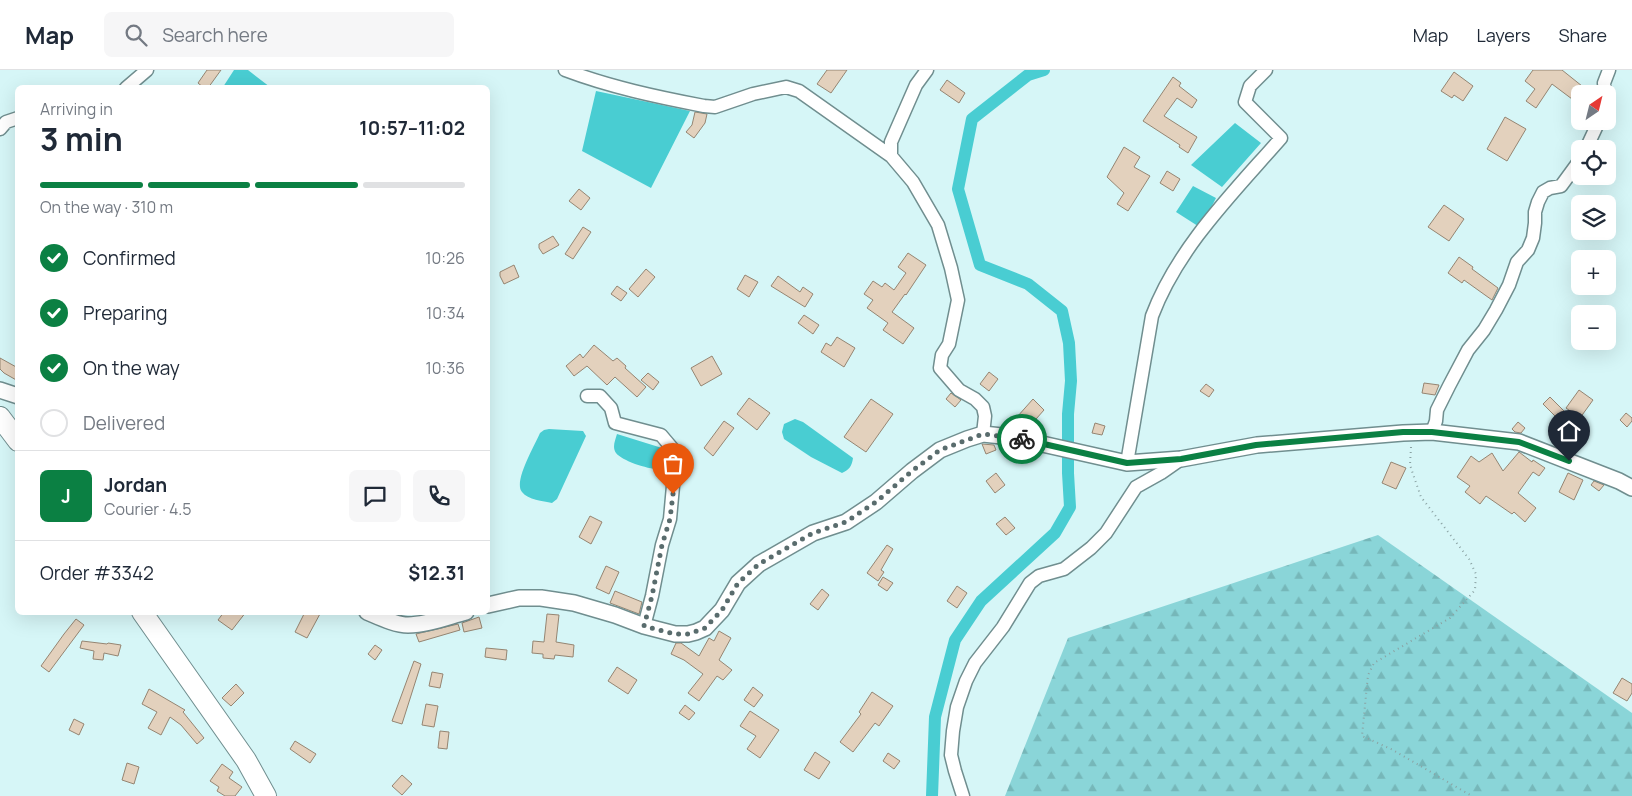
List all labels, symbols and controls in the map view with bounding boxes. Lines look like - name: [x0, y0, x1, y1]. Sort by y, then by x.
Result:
- search box: [104, 12, 454, 57]
- text: Map: [25, 18, 74, 51]
- icon: search: [122, 21, 150, 49]
- text: Search here: [162, 22, 268, 48]
- text: Map: [1413, 23, 1448, 47]
- text: Layers: [1476, 23, 1530, 47]
- text: Share: [1558, 23, 1607, 47]
- north arrow: [1571, 85, 1616, 130]
- map controls: [1571, 85, 1616, 350]
- text: Arriving in: [40, 98, 113, 120]
- text: 10:57–11:02: [359, 115, 465, 141]
- text: 3 min: [40, 117, 123, 161]
- button: locate: [1571, 140, 1616, 185]
- button: layers: [1571, 195, 1616, 240]
- text: On the way · 310 m: [40, 196, 173, 218]
- icon: check: [40, 244, 68, 272]
- text: Confirmed: [83, 245, 176, 271]
- text: 10:26: [425, 247, 465, 269]
- button: +: [1571, 250, 1616, 295]
- icon: check: [40, 299, 68, 327]
- text: Preparing: [83, 300, 168, 326]
- text: 10:34: [426, 302, 465, 324]
- button: −: [1571, 305, 1616, 350]
- icon: check: [40, 354, 68, 382]
- text: On the way: [83, 355, 180, 381]
- text: 10:36: [425, 357, 465, 379]
- text: Delivered: [83, 410, 165, 436]
- pin: [1548, 410, 1590, 461]
- courier: [997, 414, 1047, 464]
- icon: home: [1555, 417, 1583, 445]
- icon: bike: [1008, 425, 1036, 453]
- pin: [652, 443, 694, 494]
- icon: bag: [659, 450, 687, 478]
- button: chat: [349, 470, 401, 522]
- button: phone: [413, 470, 465, 522]
- text: Jordan: [104, 472, 167, 498]
- text: J: [61, 483, 71, 509]
- text: Courier · 4.5: [104, 498, 191, 520]
- text: Order #3342: [40, 560, 154, 586]
- text: $12.31: [408, 560, 465, 586]

